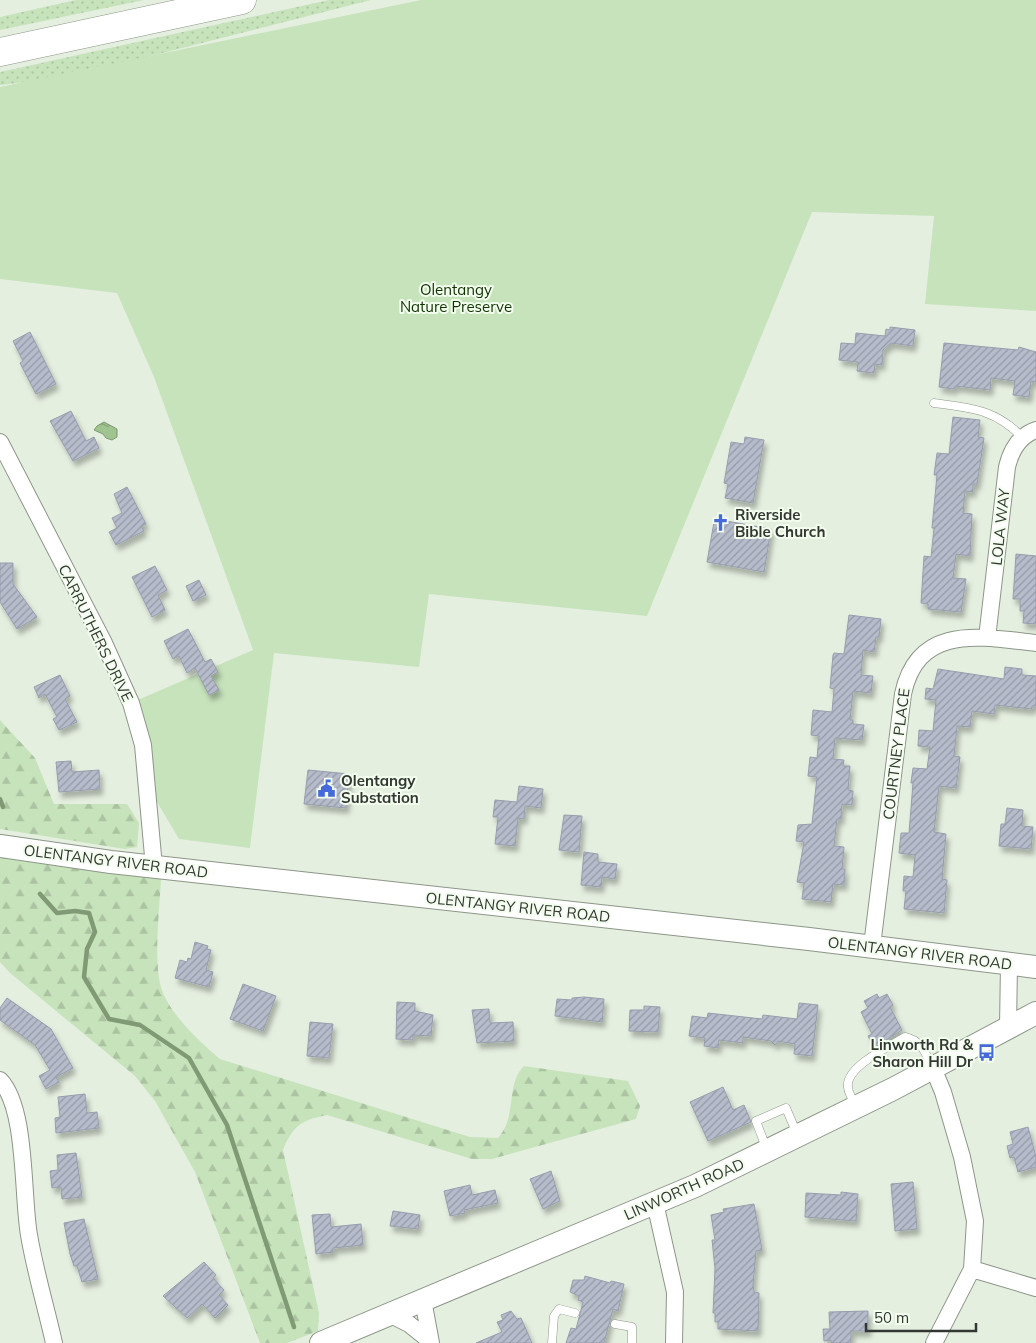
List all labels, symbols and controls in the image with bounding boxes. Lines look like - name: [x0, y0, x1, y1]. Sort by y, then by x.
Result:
- park label: Olentangy Nature Preserve: [400, 280, 512, 316]
- street label: LOLA WAY: [987, 487, 1014, 566]
- place label: Riverside Bible Church: [735, 505, 825, 541]
- church icon: Riverside Bible Church: [711, 513, 731, 533]
- street label: CARRUTHERS DRIVE: [54, 561, 138, 705]
- street label: COURTNEY PLACE: [879, 687, 914, 821]
- place label: Olentangy Substation: [341, 771, 419, 807]
- public building icon: Olentangy Substation: [317, 779, 337, 799]
- street label: OLENTANGY RIVER ROAD: [23, 840, 209, 882]
- street label: OLENTANGY RIVER ROAD: [425, 888, 611, 926]
- street label: OLENTANGY RIVER ROAD: [827, 932, 1013, 974]
- place label: Linworth Rd & Sharon Hill Dr: [871, 1035, 974, 1071]
- bus stop icon: Linworth Rd & Sharon Hill Dr: [977, 1043, 997, 1063]
- street label: LINWORTH ROAD: [621, 1154, 747, 1224]
- scale bar: [866, 1300, 976, 1332]
- text: 50 m: [874, 1308, 909, 1327]

